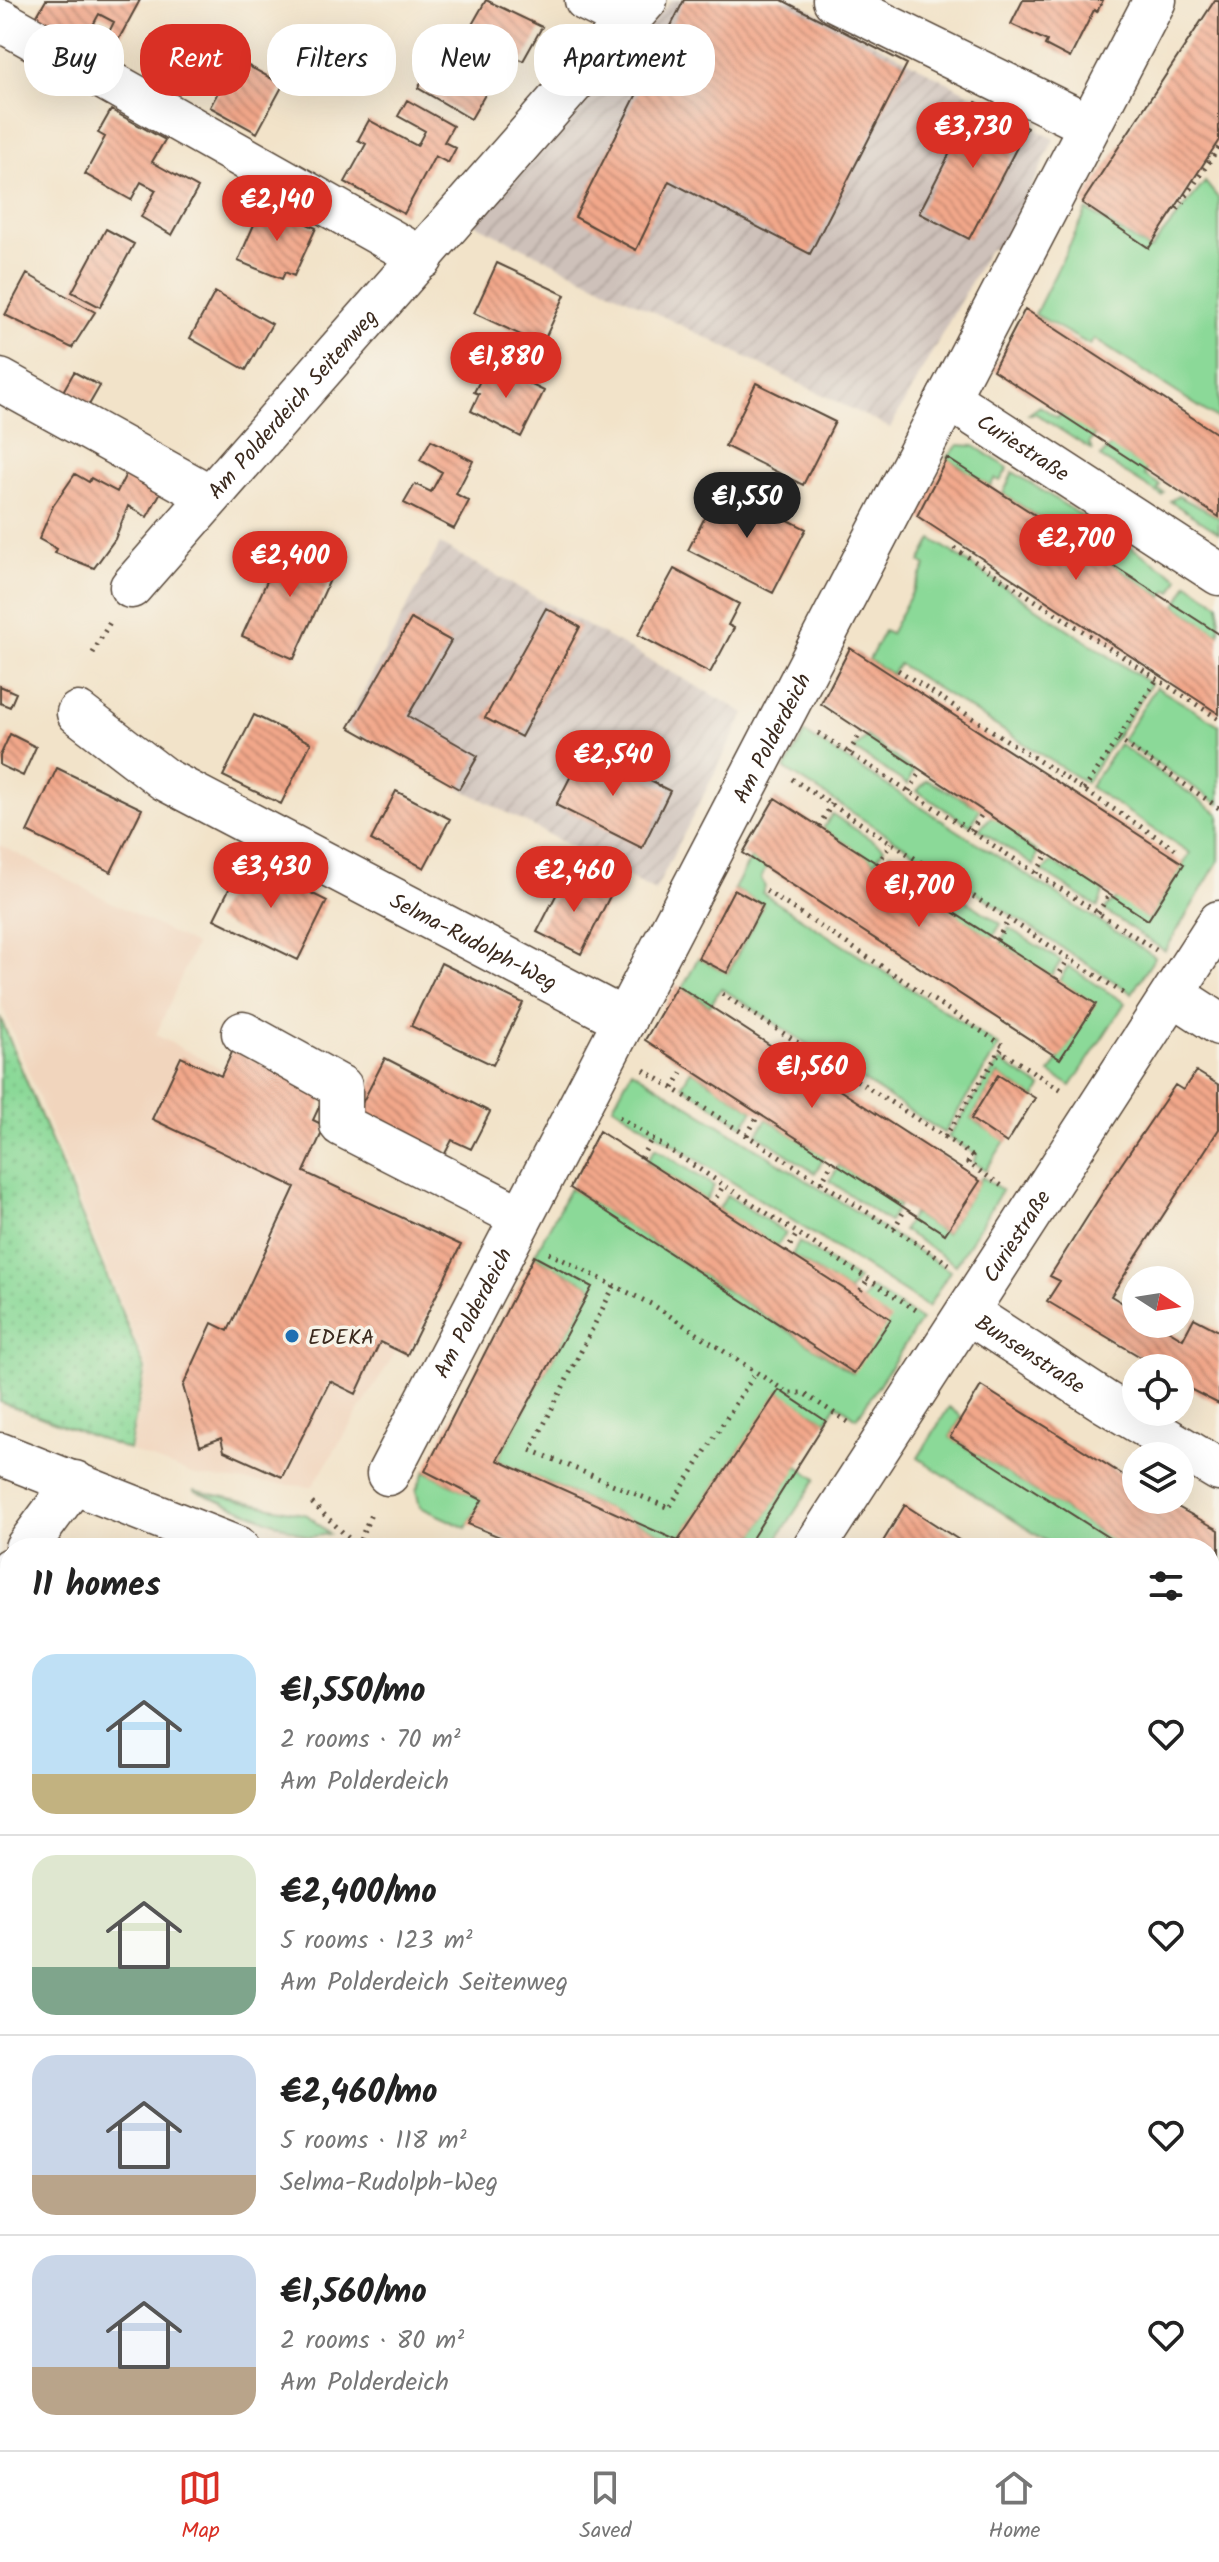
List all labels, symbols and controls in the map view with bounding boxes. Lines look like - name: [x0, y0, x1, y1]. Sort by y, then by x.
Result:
- chip: Buy: [24, 24, 124, 96]
- chip: Rent: [140, 24, 251, 96]
- chip: Filters: [267, 24, 396, 96]
- chip: New: [412, 24, 518, 96]
- chip: Apartment: [534, 24, 715, 96]
- pin: €3,730: [908, 102, 1038, 170]
- text: €3,730: [934, 107, 1012, 149]
- pin: €2,140: [212, 175, 342, 243]
- text: €2,140: [240, 180, 314, 222]
- street label: Am Polderdeich Seitenweg: [200, 302, 387, 508]
- pin: €1,880: [441, 332, 571, 400]
- text: €1,880: [468, 337, 544, 379]
- street label: Curiestraße: [969, 406, 1076, 492]
- pin: €1,550: [682, 472, 812, 540]
- text: €1,550: [712, 477, 782, 519]
- pin: €2,700: [1011, 514, 1141, 582]
- text: €2,700: [1037, 519, 1115, 561]
- pin: €2,400: [225, 531, 355, 599]
- text: €2,400: [250, 536, 330, 578]
- street label: Am Polderdeich: [725, 667, 822, 810]
- pin: €2,540: [548, 730, 678, 798]
- text: €2,540: [573, 735, 653, 777]
- pin: €3,430: [206, 842, 336, 910]
- pin: €2,460: [509, 846, 639, 914]
- text: €3,430: [231, 847, 311, 889]
- text: €2,460: [534, 851, 614, 893]
- pin: €1,700: [854, 861, 984, 929]
- text: €1,700: [884, 866, 954, 908]
- street label: Selma-Rudolph-Weg: [383, 885, 563, 1001]
- pin: €1,560: [747, 1042, 877, 1110]
- text: €1,560: [776, 1047, 848, 1089]
- street label: Curiestraße: [975, 1184, 1061, 1290]
- street label: Am Polderdeich: [426, 1242, 523, 1385]
- north arrow: [1122, 1266, 1194, 1338]
- map controls: [1122, 1266, 1194, 1514]
- street label: Bunsenstraße: [967, 1307, 1092, 1405]
- place label: EDEKA: [308, 1321, 374, 1356]
- marker: EDEKA: [283, 1327, 301, 1345]
- button: locate: [1122, 1354, 1194, 1426]
- button: layers: [1122, 1442, 1194, 1514]
- text: 11 homes: [32, 1559, 161, 1613]
- icon: filters: [1144, 1564, 1188, 1608]
- text: €1,550/mo: [280, 1665, 426, 1719]
- icon: home: [96, 1686, 192, 1782]
- icon: heart: [1144, 1712, 1188, 1756]
- text: 2 rooms · 70 m²: [280, 1719, 461, 1761]
- text: Am Polderdeich: [280, 1761, 449, 1803]
- text: €2,400/mo: [280, 1866, 437, 1920]
- icon: home: [96, 1887, 192, 1983]
- icon: heart: [1144, 1913, 1188, 1957]
- text: 5 rooms · 123 m²: [280, 1920, 473, 1962]
- text: Am Polderdeich Seitenweg: [280, 1962, 568, 2004]
- text: €2,460/mo: [280, 2066, 438, 2120]
- icon: home: [96, 2087, 192, 2183]
- icon: heart: [1144, 2113, 1188, 2157]
- text: 5 rooms · 118 m²: [280, 2120, 466, 2162]
- text: Selma-Rudolph-Weg: [280, 2162, 498, 2204]
- text: €1,560/mo: [280, 2266, 427, 2320]
- icon: home: [96, 2287, 192, 2383]
- icon: heart: [1144, 2313, 1188, 2357]
- text: 2 rooms · 80 m²: [280, 2320, 464, 2362]
- text: Am Polderdeich: [280, 2362, 449, 2404]
- tab: Map: [178, 2466, 222, 2549]
- tab: Saved: [579, 2466, 632, 2549]
- tab: Home: [988, 2466, 1041, 2549]

